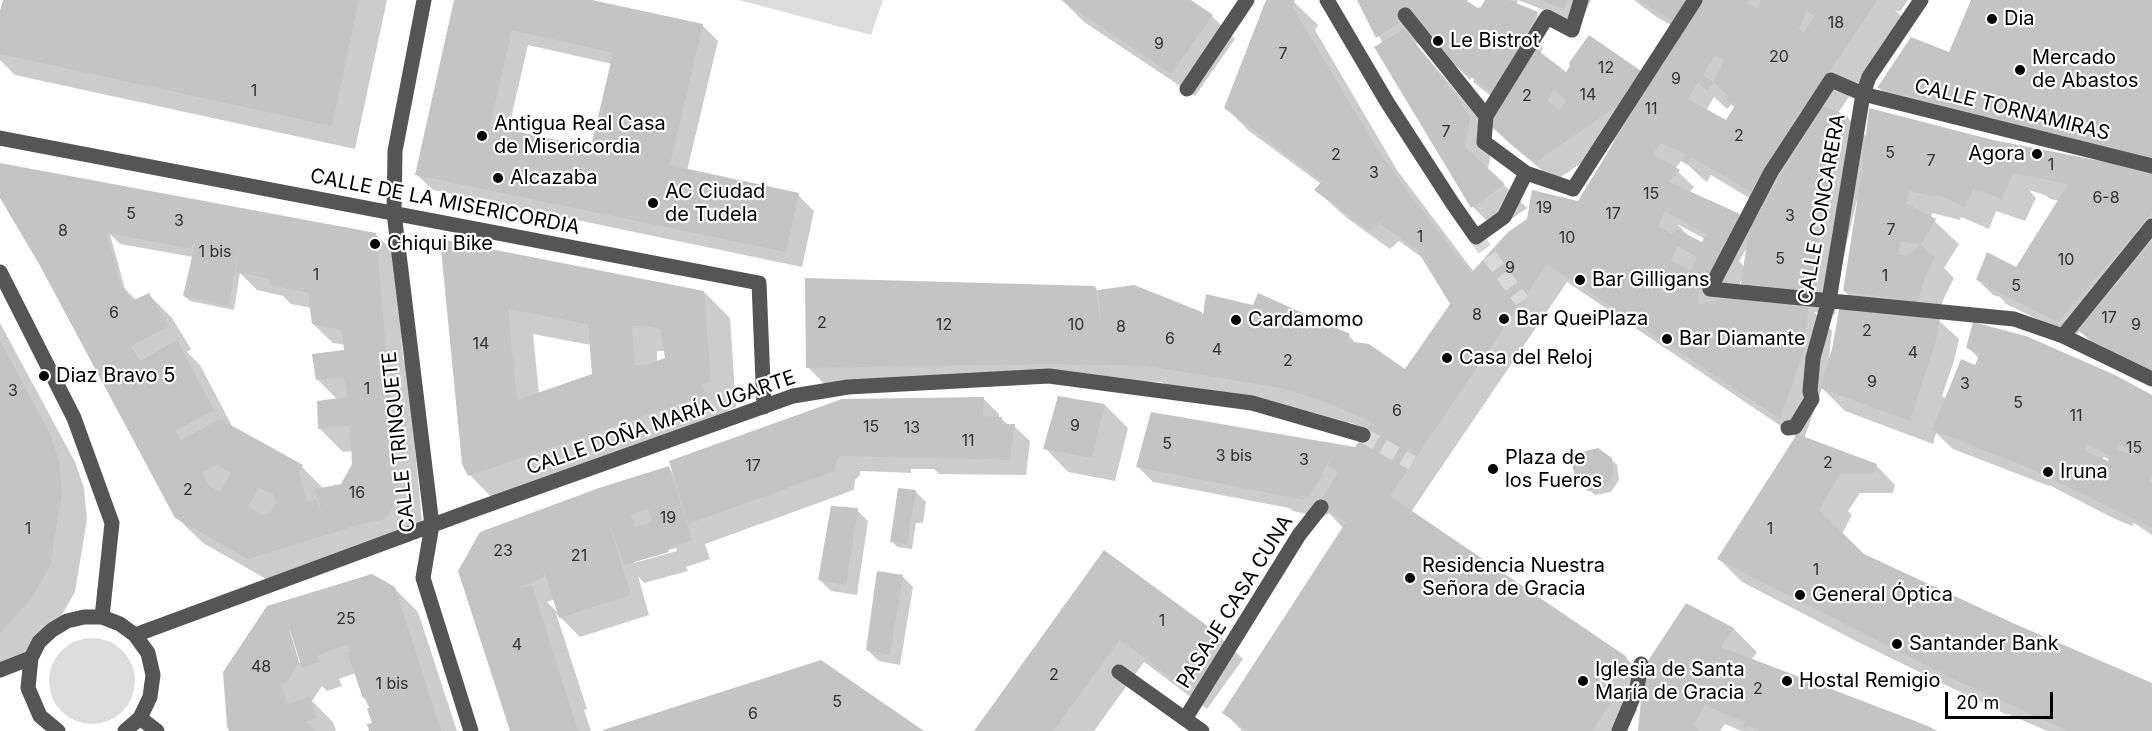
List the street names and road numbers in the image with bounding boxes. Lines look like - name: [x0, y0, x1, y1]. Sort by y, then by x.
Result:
- street label: CALLE TORNAMIRAS: [1912, 74, 2112, 146]
- street label: CALLE CONCARERA: [1793, 112, 1851, 306]
- street label: CALLE DE LA MISERICORDIA: [308, 164, 582, 240]
- street label: CALLE TRINQUETE: [378, 350, 420, 534]
- street label: CALLE DOÑA MARÍA UGARTE: [523, 366, 799, 480]
- street label: PASAJE CASA CUNA: [1172, 511, 1298, 693]

